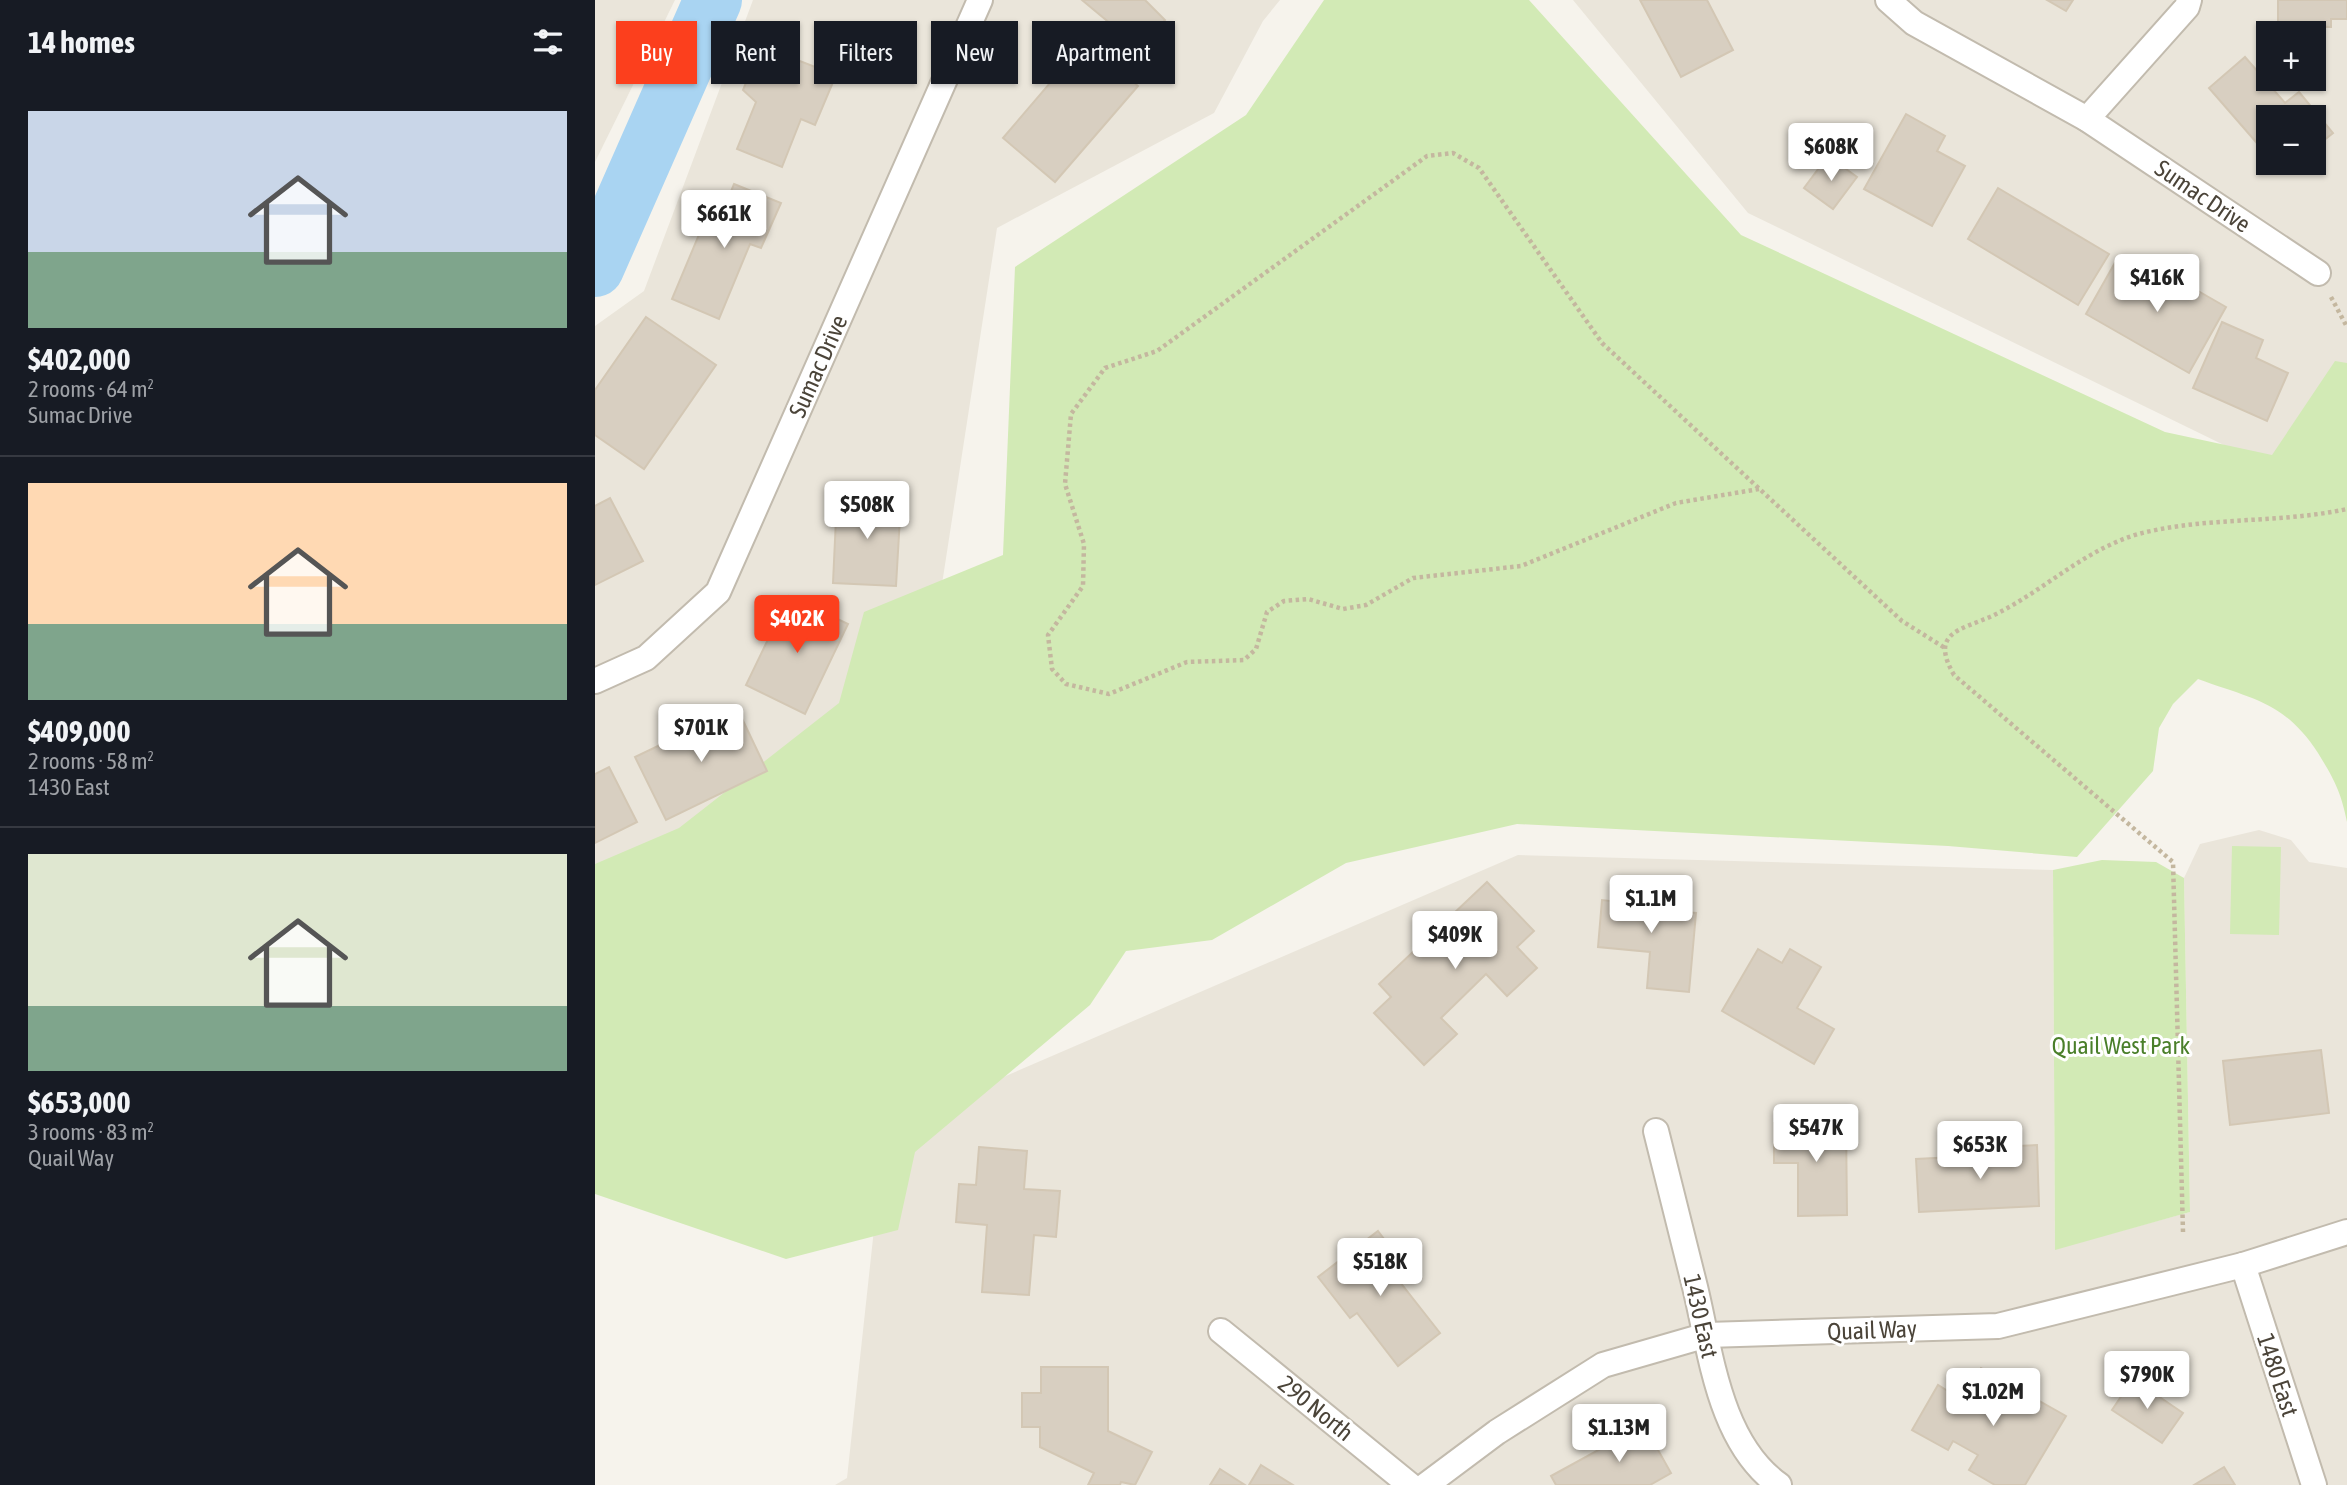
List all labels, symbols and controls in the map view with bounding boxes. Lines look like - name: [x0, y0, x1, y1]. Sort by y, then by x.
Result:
- chip: Buy: [616, 21, 697, 84]
- chip: Rent: [711, 21, 800, 84]
- chip: Filters: [814, 21, 917, 84]
- chip: New: [931, 21, 1018, 84]
- chip: Apartment: [1032, 21, 1175, 84]
- map controls: [2256, 21, 2326, 175]
- button: +: [2256, 21, 2326, 91]
- icon: filters: [529, 23, 567, 61]
- text: 14 homes: [28, 25, 135, 59]
- button: −: [2256, 105, 2326, 175]
- pin: $608K: [1782, 124, 1880, 183]
- text: $608K: [1804, 133, 1858, 159]
- street label: Sumac Drive: [2150, 154, 2256, 238]
- icon: home: [235, 157, 361, 283]
- pin: $661K: [675, 190, 773, 250]
- text: $661K: [697, 200, 751, 226]
- pin: $416K: [2108, 254, 2206, 314]
- text: $416K: [2130, 264, 2184, 290]
- street label: Sumac Drive: [784, 311, 852, 421]
- text: $402,000: [28, 342, 131, 376]
- text: 2 rooms · 64 m²: [28, 376, 154, 402]
- text: Sumac Drive: [28, 402, 132, 428]
- pin: $508K: [818, 482, 916, 541]
- text: $508K: [840, 491, 894, 517]
- icon: home: [235, 529, 361, 655]
- pin: $402K: [748, 596, 846, 655]
- text: $402K: [770, 605, 824, 631]
- pin: $701K: [652, 704, 750, 764]
- text: $409,000: [28, 714, 131, 748]
- text: $701K: [674, 714, 728, 740]
- text: 2 rooms · 58 m²: [28, 748, 154, 774]
- text: 1430 East: [28, 774, 110, 800]
- pin: $1.1M: [1602, 876, 1700, 935]
- text: $1.1M: [1626, 885, 1676, 911]
- icon: home: [235, 900, 361, 1026]
- pin: $409K: [1406, 912, 1504, 971]
- text: $409K: [1428, 921, 1482, 947]
- park label: Quail West Park: [2052, 1032, 2191, 1059]
- text: $653,000: [28, 1085, 131, 1119]
- pin: $547K: [1767, 1104, 1865, 1164]
- text: $547K: [1789, 1114, 1843, 1140]
- text: 3 rooms · 83 m²: [28, 1119, 154, 1145]
- pin: $653K: [1931, 1122, 2029, 1181]
- text: $653K: [1953, 1131, 2007, 1157]
- text: Quail Way: [28, 1145, 114, 1171]
- pin: $518K: [1331, 1238, 1429, 1298]
- text: $518K: [1353, 1248, 1407, 1274]
- street label: 1430 East: [1678, 1271, 1724, 1361]
- street label: Quail Way: [1827, 1315, 1917, 1345]
- street label: 1480 East: [2252, 1330, 2304, 1420]
- pin: $790K: [2098, 1352, 2196, 1411]
- text: $790K: [2120, 1361, 2174, 1387]
- pin: $1.02M: [1936, 1368, 2050, 1428]
- street label: 290 North: [1273, 1370, 1359, 1446]
- text: $1.02M: [1962, 1378, 2024, 1404]
- pin: $1.13M: [1562, 1404, 1676, 1464]
- text: $1.13M: [1588, 1414, 1650, 1440]

